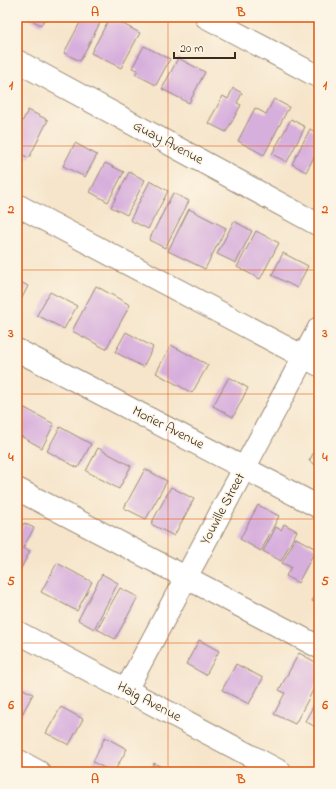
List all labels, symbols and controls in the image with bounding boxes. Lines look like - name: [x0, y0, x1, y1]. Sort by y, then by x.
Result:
- text: A: [91, 3, 99, 22]
- text: B: [236, 3, 246, 22]
- scale bar: [174, 34, 235, 60]
- text: 20 m: [180, 40, 203, 58]
- text: 1: [9, 76, 14, 95]
- text: 1: [323, 76, 328, 95]
- street label: Guay Avenue: [128, 116, 208, 172]
- text: 2: [7, 200, 15, 219]
- text: 2: [321, 200, 329, 219]
- text: 3: [7, 324, 14, 343]
- text: 3: [321, 324, 328, 343]
- street label: Morier Avenue: [128, 401, 208, 456]
- text: 4: [7, 448, 14, 467]
- text: 4: [321, 448, 328, 467]
- street label: Youville Street: [195, 469, 251, 549]
- text: 5: [7, 572, 15, 591]
- text: 5: [321, 572, 329, 591]
- street label: Haig Avenue: [113, 676, 185, 729]
- text: 6: [7, 696, 14, 715]
- text: 6: [321, 696, 328, 715]
- text: A: [91, 770, 99, 789]
- text: B: [236, 770, 246, 789]

